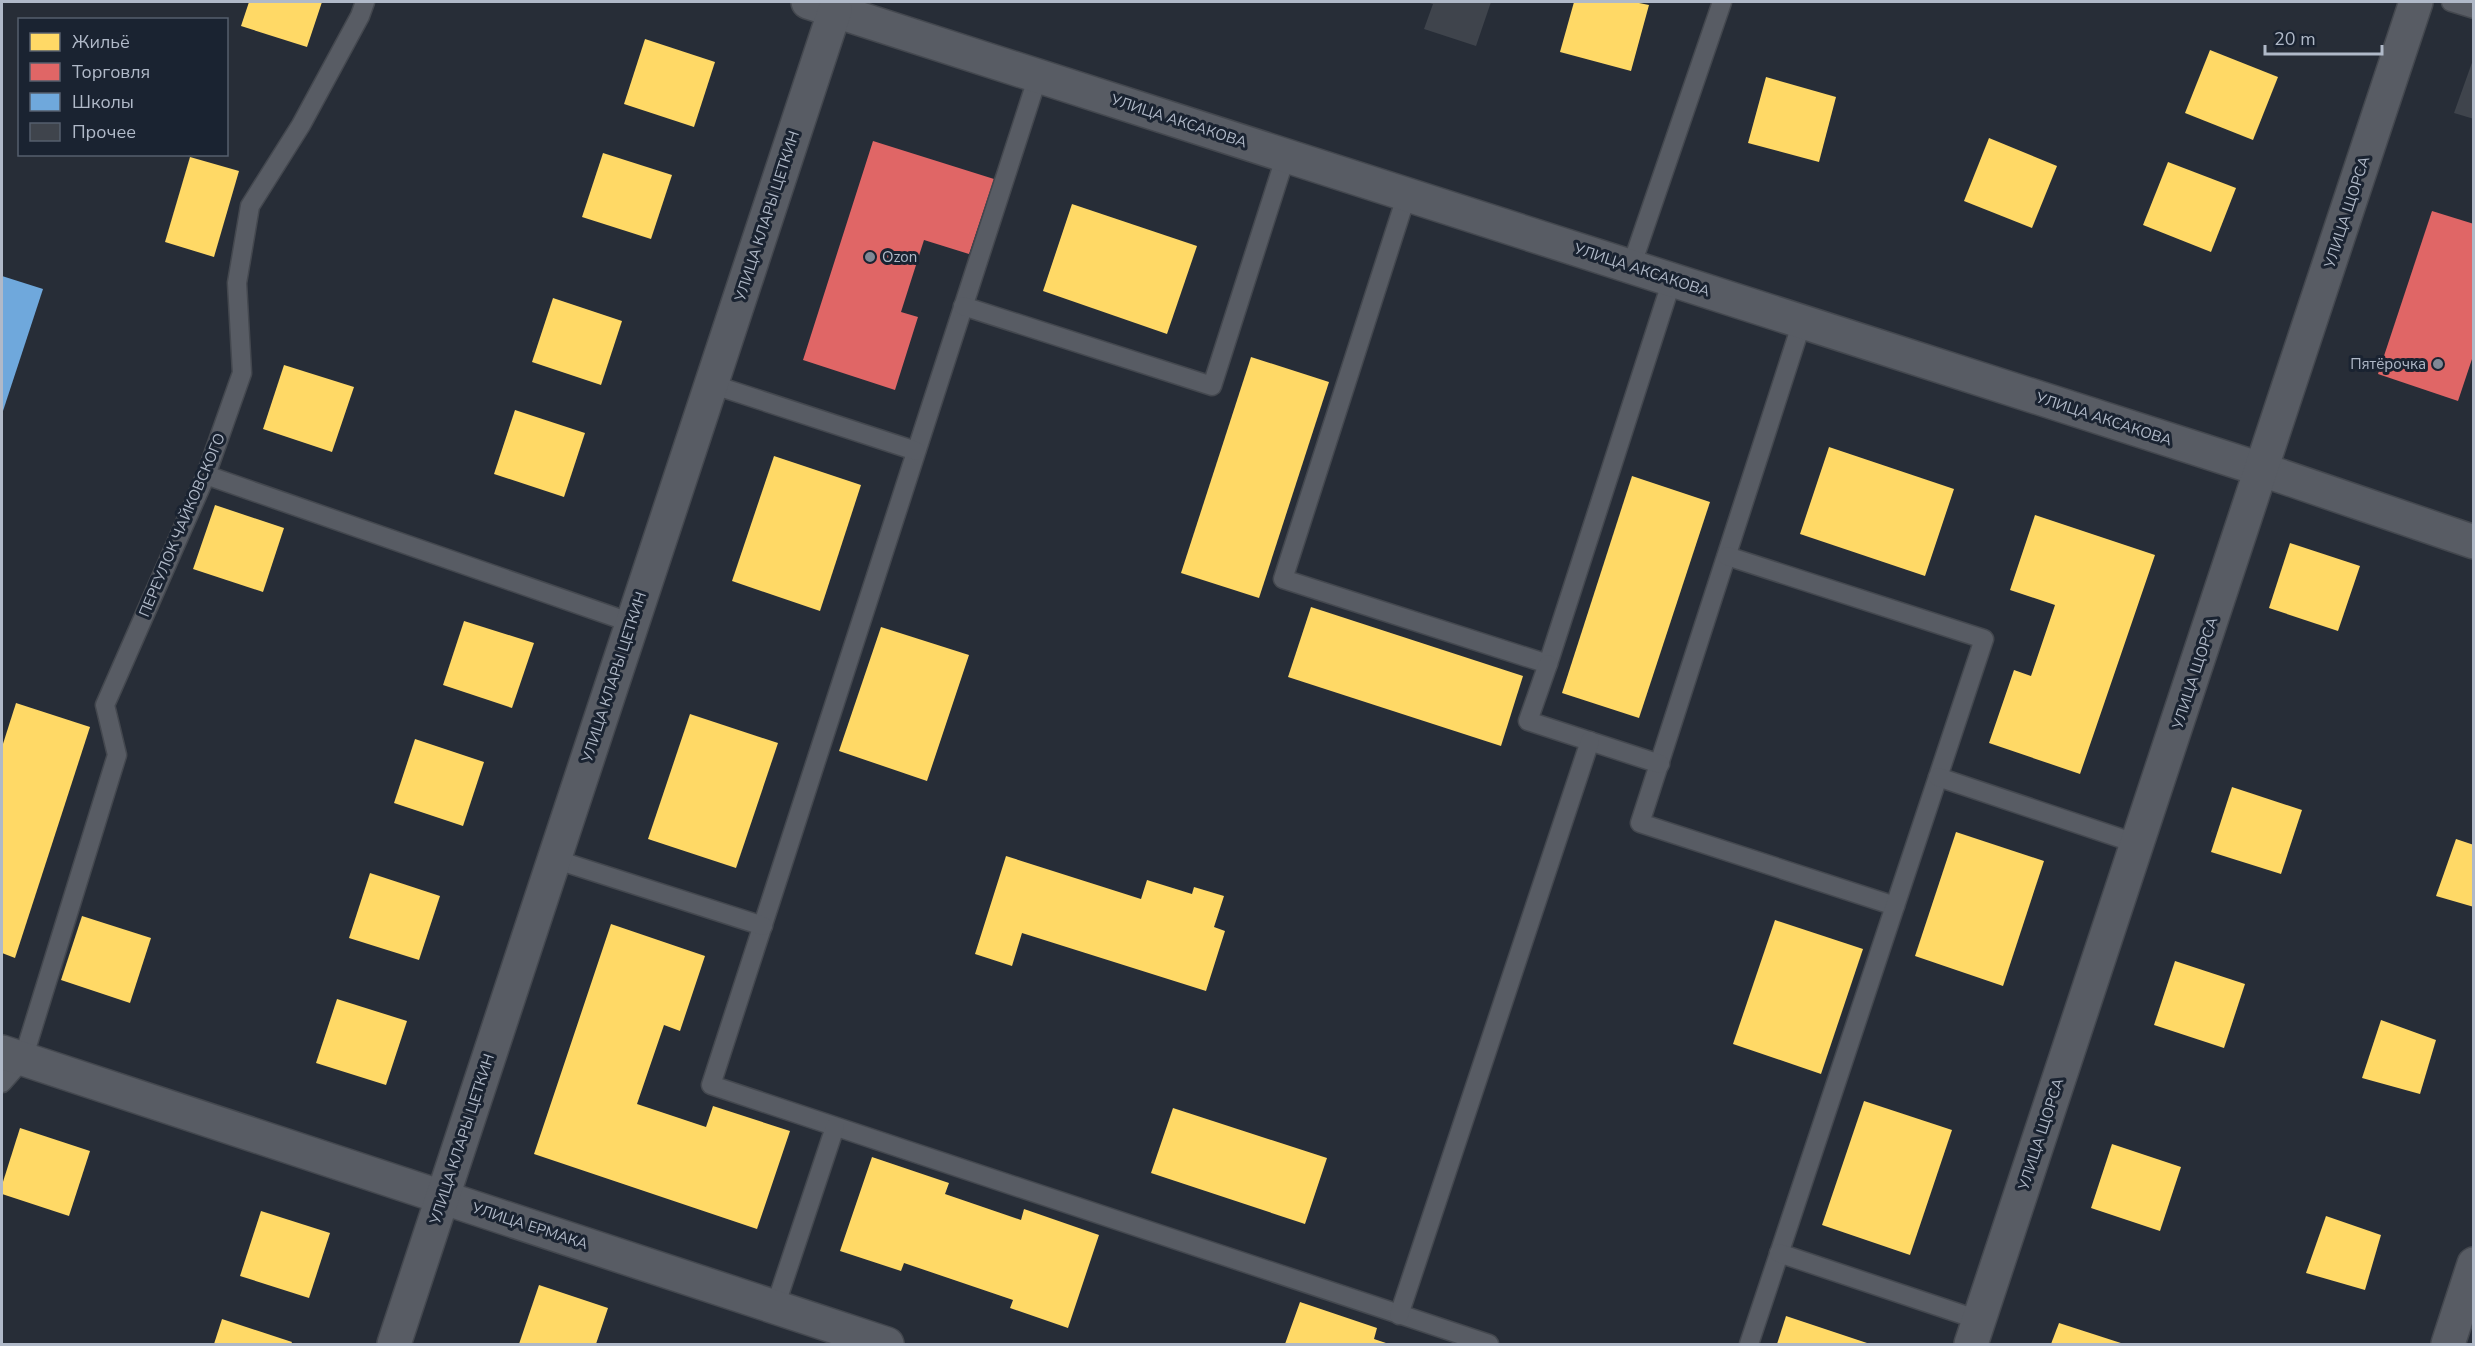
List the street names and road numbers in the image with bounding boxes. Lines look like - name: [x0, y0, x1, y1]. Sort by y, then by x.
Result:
- street label: УЛИЦА АКСАКОВА: [1108, 89, 1250, 152]
- street label: УЛИЦА КЛАРЫ ЦЕТКИН: [730, 128, 804, 305]
- street label: УЛИЦА ЩОРСА: [2319, 153, 2375, 271]
- street label: УЛИЦА АКСАКОВА: [1571, 238, 1713, 301]
- street label: УЛИЦА АКСАКОВА: [2033, 387, 2175, 450]
- street label: ПЕРЕУЛОК ЧАЙКОВСКОГО: [134, 430, 230, 620]
- street label: УЛИЦА КЛАРЫ ЦЕТКИН: [577, 589, 651, 766]
- street label: УЛИЦА ЩОРСА: [2167, 614, 2223, 732]
- street label: УЛИЦА КЛАРЫ ЦЕТКИН: [425, 1051, 499, 1228]
- street label: УЛИЦА ЩОРСА: [2013, 1075, 2069, 1193]
- street label: УЛИЦА ЕРМАКА: [469, 1198, 591, 1254]

